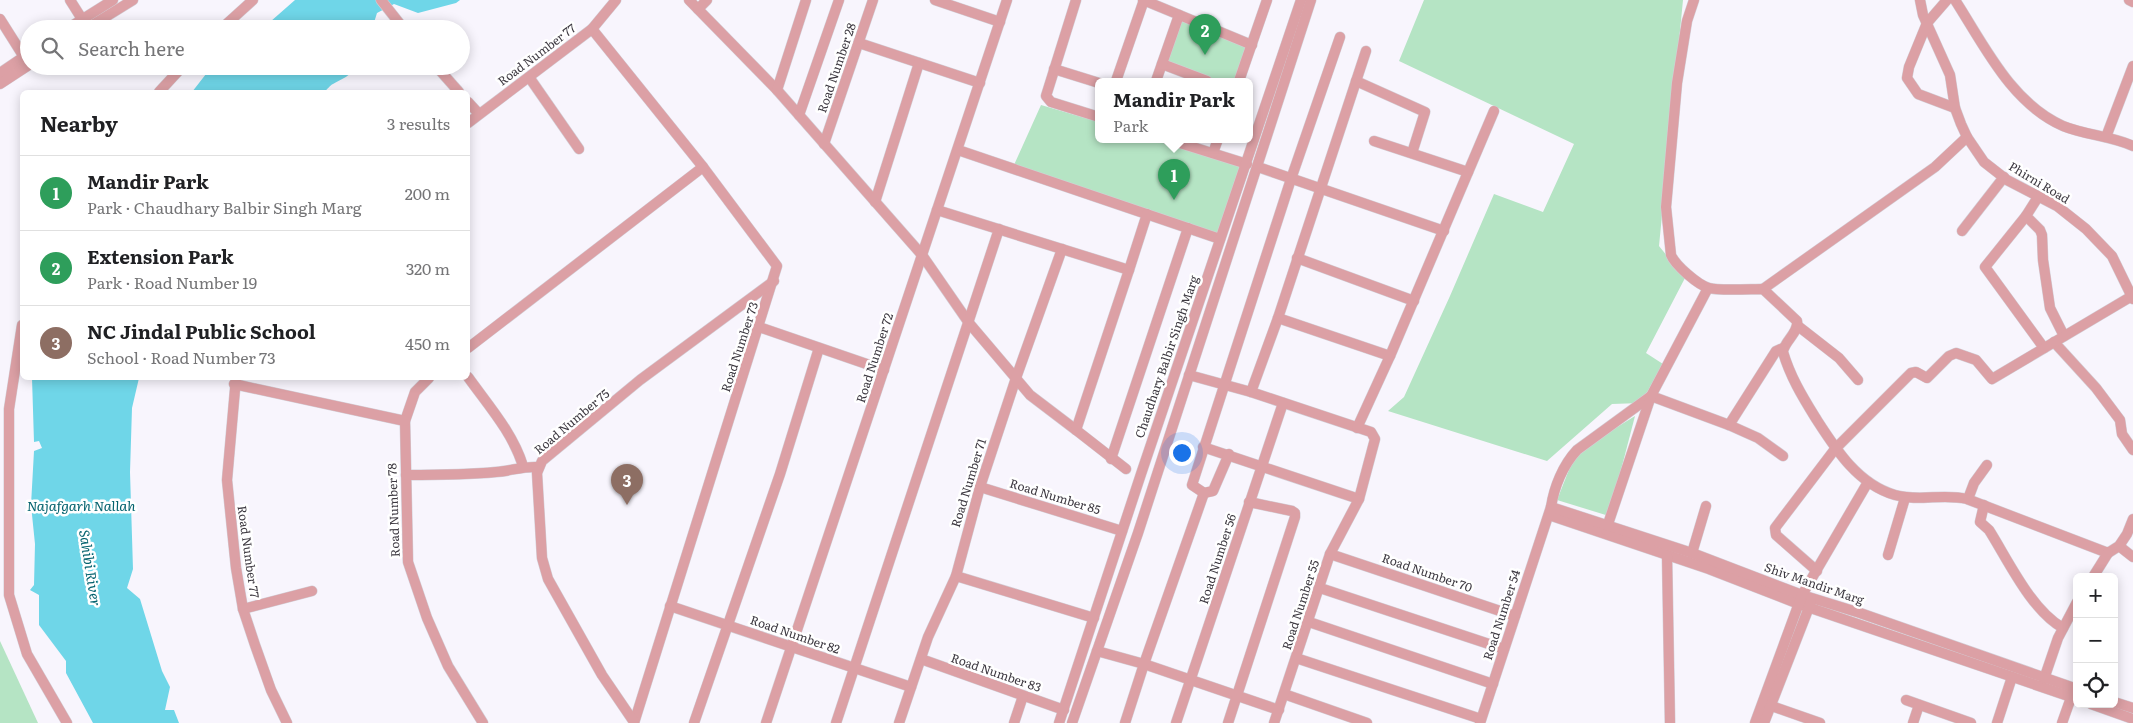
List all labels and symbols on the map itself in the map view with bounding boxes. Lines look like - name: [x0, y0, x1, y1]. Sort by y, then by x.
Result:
- pin: 2: [1189, 14, 1221, 55]
- street label: Road Number 77: [494, 19, 579, 90]
- street label: Road Number 28: [812, 20, 860, 115]
- street label: Phirni Road: [2006, 157, 2074, 208]
- pin: 1: [1158, 159, 1190, 200]
- street label: Chaudhary Balbir Singh Marg: [1130, 273, 1202, 440]
- street label: Road Number 73: [716, 299, 762, 394]
- street label: Road Number 72: [851, 310, 897, 405]
- street label: Road Number 75: [530, 384, 613, 458]
- street label: Road Number 71: [946, 436, 990, 530]
- your location: [1169, 440, 1195, 466]
- street label: Road Number 78: [382, 462, 404, 557]
- pin: 3: [611, 464, 643, 505]
- street label: Road Number 85: [1008, 474, 1103, 518]
- water label: Najafgarh Nallah: [27, 495, 136, 515]
- street label: Road Number 77: [234, 504, 264, 599]
- street label: Road Number 56: [1194, 511, 1240, 606]
- water label: Sahibi River: [75, 528, 107, 608]
- street label: Road Number 70: [1380, 548, 1475, 596]
- street label: Road Number 55: [1277, 557, 1323, 652]
- street label: Shiv Mandir Marg: [1762, 558, 1867, 609]
- street label: Road Number 54: [1478, 567, 1524, 662]
- street label: Road Number 82: [748, 610, 843, 658]
- street label: Road Number 83: [949, 648, 1044, 696]

